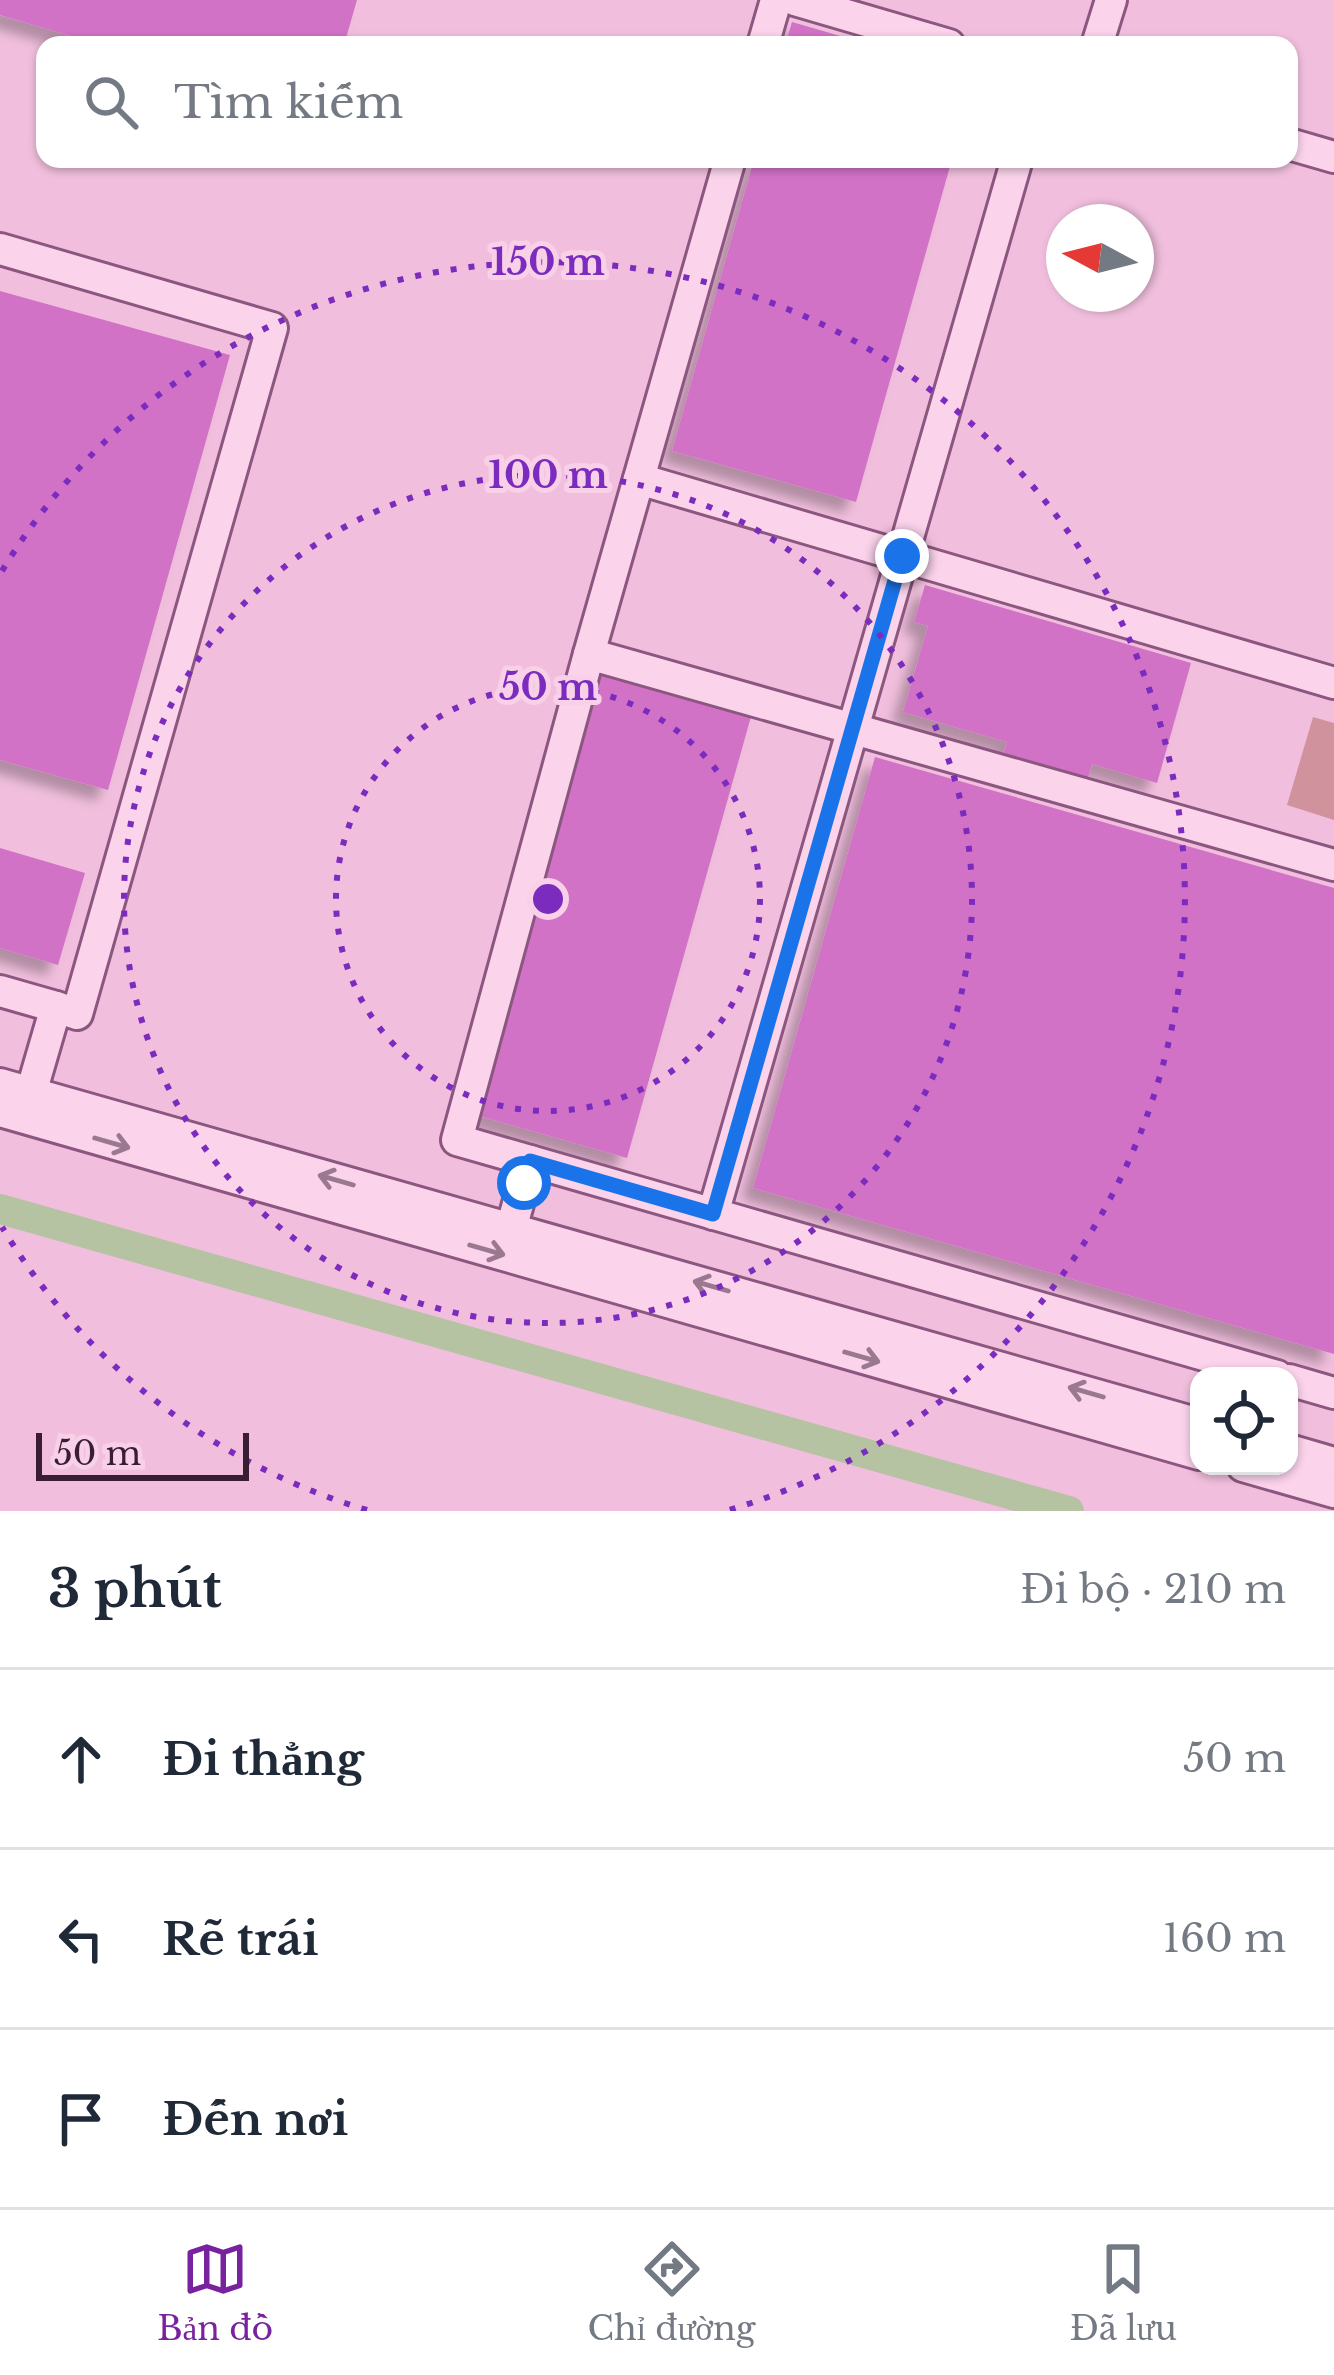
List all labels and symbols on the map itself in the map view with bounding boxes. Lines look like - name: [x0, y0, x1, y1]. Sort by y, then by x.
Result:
- north arrow: [1046, 204, 1154, 312]
- text: 150 m: [491, 240, 605, 285]
- text: 100 m: [488, 453, 608, 498]
- route end: [875, 529, 929, 583]
- text: 50 m: [499, 665, 597, 710]
- centre of rings: [527, 878, 569, 920]
- one-way arrow: [93, 1133, 131, 1155]
- route start: [497, 1156, 551, 1210]
- one-way arrow: [318, 1167, 356, 1189]
- one-way arrow: [468, 1240, 506, 1262]
- one-way arrow: [693, 1274, 731, 1296]
- one-way arrow: [843, 1347, 881, 1369]
- one-way arrow: [1068, 1380, 1106, 1402]
- scale bar: [36, 1427, 249, 1480]

